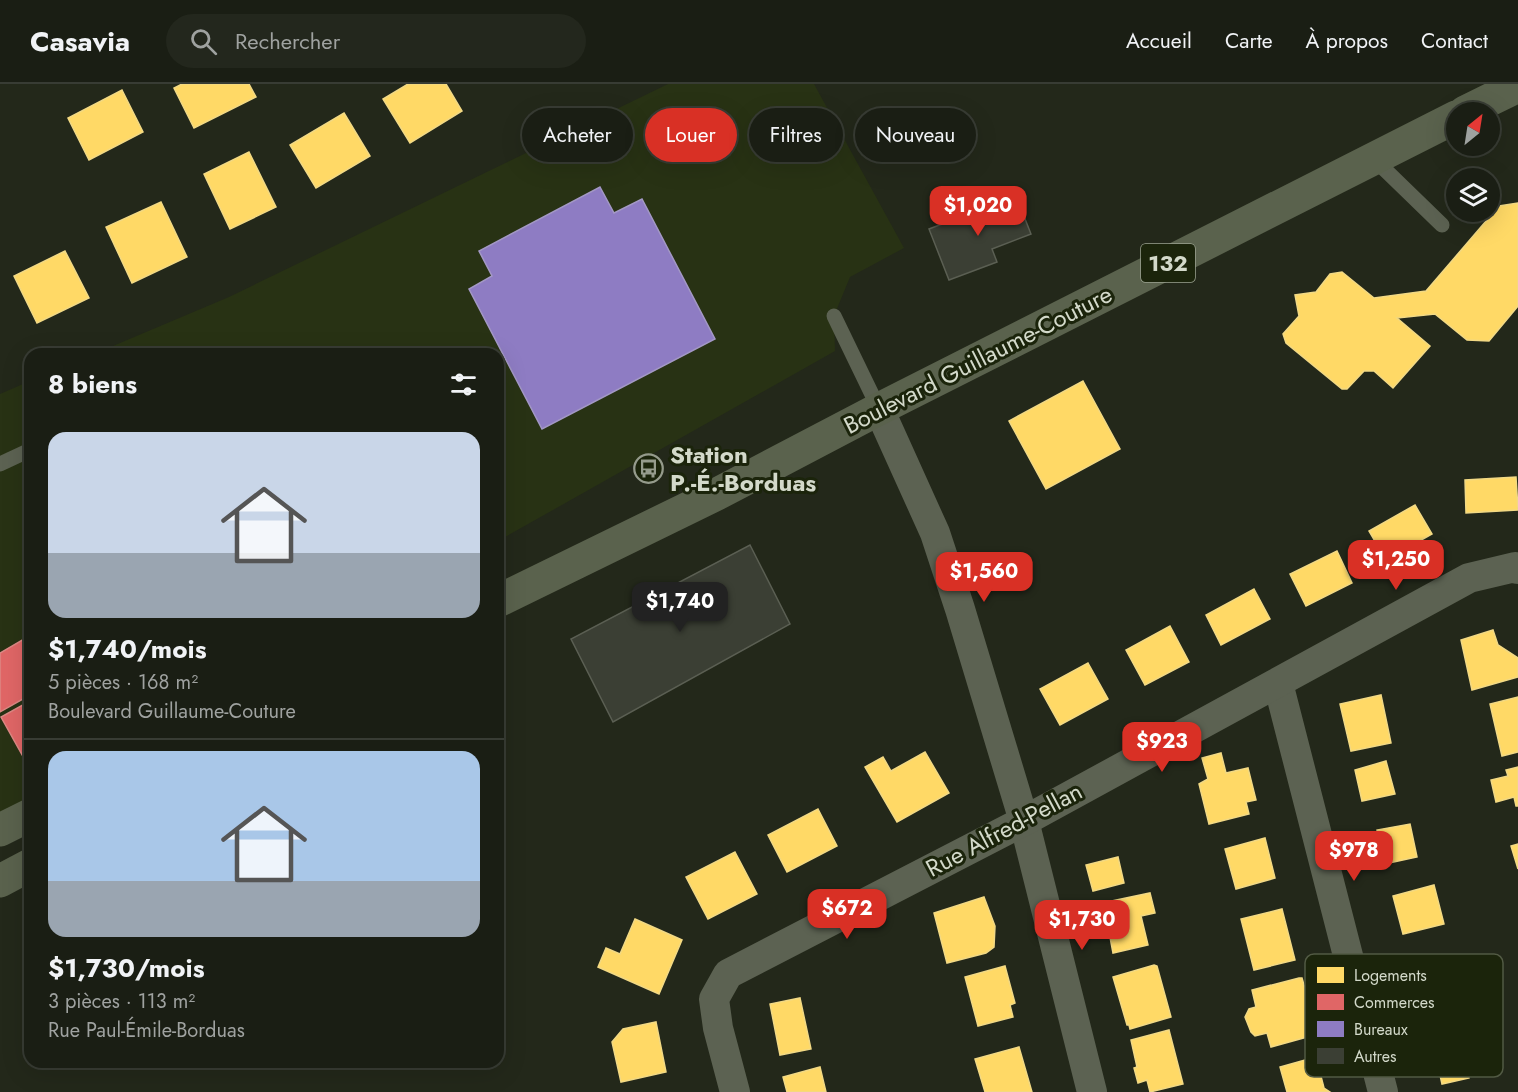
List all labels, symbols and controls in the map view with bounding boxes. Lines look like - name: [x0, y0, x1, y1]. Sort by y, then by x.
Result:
- search box: [166, 14, 586, 68]
- text: Casavia: [30, 21, 130, 62]
- icon: search: [187, 25, 220, 58]
- text: Rechercher: [235, 25, 340, 57]
- text: Accueil: [1126, 26, 1192, 56]
- text: Carte: [1225, 26, 1273, 56]
- text: À propos: [1306, 26, 1388, 56]
- text: Contact: [1421, 26, 1488, 56]
- north arrow: [1446, 102, 1500, 156]
- map controls: [1446, 102, 1500, 222]
- chip: Acheter: [522, 108, 633, 162]
- chip: Louer: [645, 108, 737, 162]
- chip: Filtres: [749, 108, 843, 162]
- chip: Nouveau: [855, 108, 976, 162]
- button: layers: [1446, 168, 1500, 222]
- pin: $1,020: [929, 186, 1027, 237]
- text: $1,020: [944, 191, 1012, 220]
- road number: 132: [1141, 244, 1195, 282]
- street label: Boulevard Guillaume-Couture: [837, 276, 1118, 443]
- text: 8 biens: [48, 365, 137, 403]
- icon: filters: [447, 368, 480, 401]
- place label: Station P.-É.-Borduas: [670, 437, 816, 500]
- bus stop icon: Station P.-É.-Borduas: [633, 453, 665, 485]
- icon: home: [210, 471, 318, 579]
- pin: $1,250: [1347, 540, 1445, 591]
- text: $1,250: [1362, 545, 1430, 574]
- pin: $1,560: [935, 552, 1033, 603]
- text: $1,560: [950, 557, 1018, 586]
- pin: $1,740: [631, 582, 729, 633]
- text: $1,740: [646, 587, 714, 616]
- text: $1,740/mois: [48, 630, 207, 668]
- text: 5 pièces · 168 m²: [48, 668, 198, 697]
- text: Boulevard Guillaume-Couture: [48, 697, 296, 726]
- pin: $923: [1126, 722, 1198, 773]
- text: $923: [1136, 727, 1188, 756]
- street label: Rue Alfred-Pellan: [919, 774, 1088, 886]
- icon: home: [210, 790, 318, 898]
- pin: $978: [1318, 831, 1390, 882]
- text: $978: [1329, 836, 1379, 865]
- pin: $672: [811, 889, 883, 940]
- text: $672: [822, 894, 873, 923]
- pin: $1,730: [1033, 900, 1131, 951]
- text: $1,730: [1049, 905, 1115, 934]
- text: $1,730/mois: [48, 949, 205, 987]
- legend: [1305, 954, 1503, 1077]
- text: Logements: [1354, 964, 1427, 987]
- text: 3 pièces · 113 m²: [48, 987, 195, 1016]
- text: Commerces: [1354, 991, 1434, 1014]
- text: Rue Paul-Émile-Borduas: [48, 1016, 245, 1045]
- text: Bureaux: [1354, 1018, 1408, 1041]
- text: Autres: [1354, 1045, 1396, 1068]

